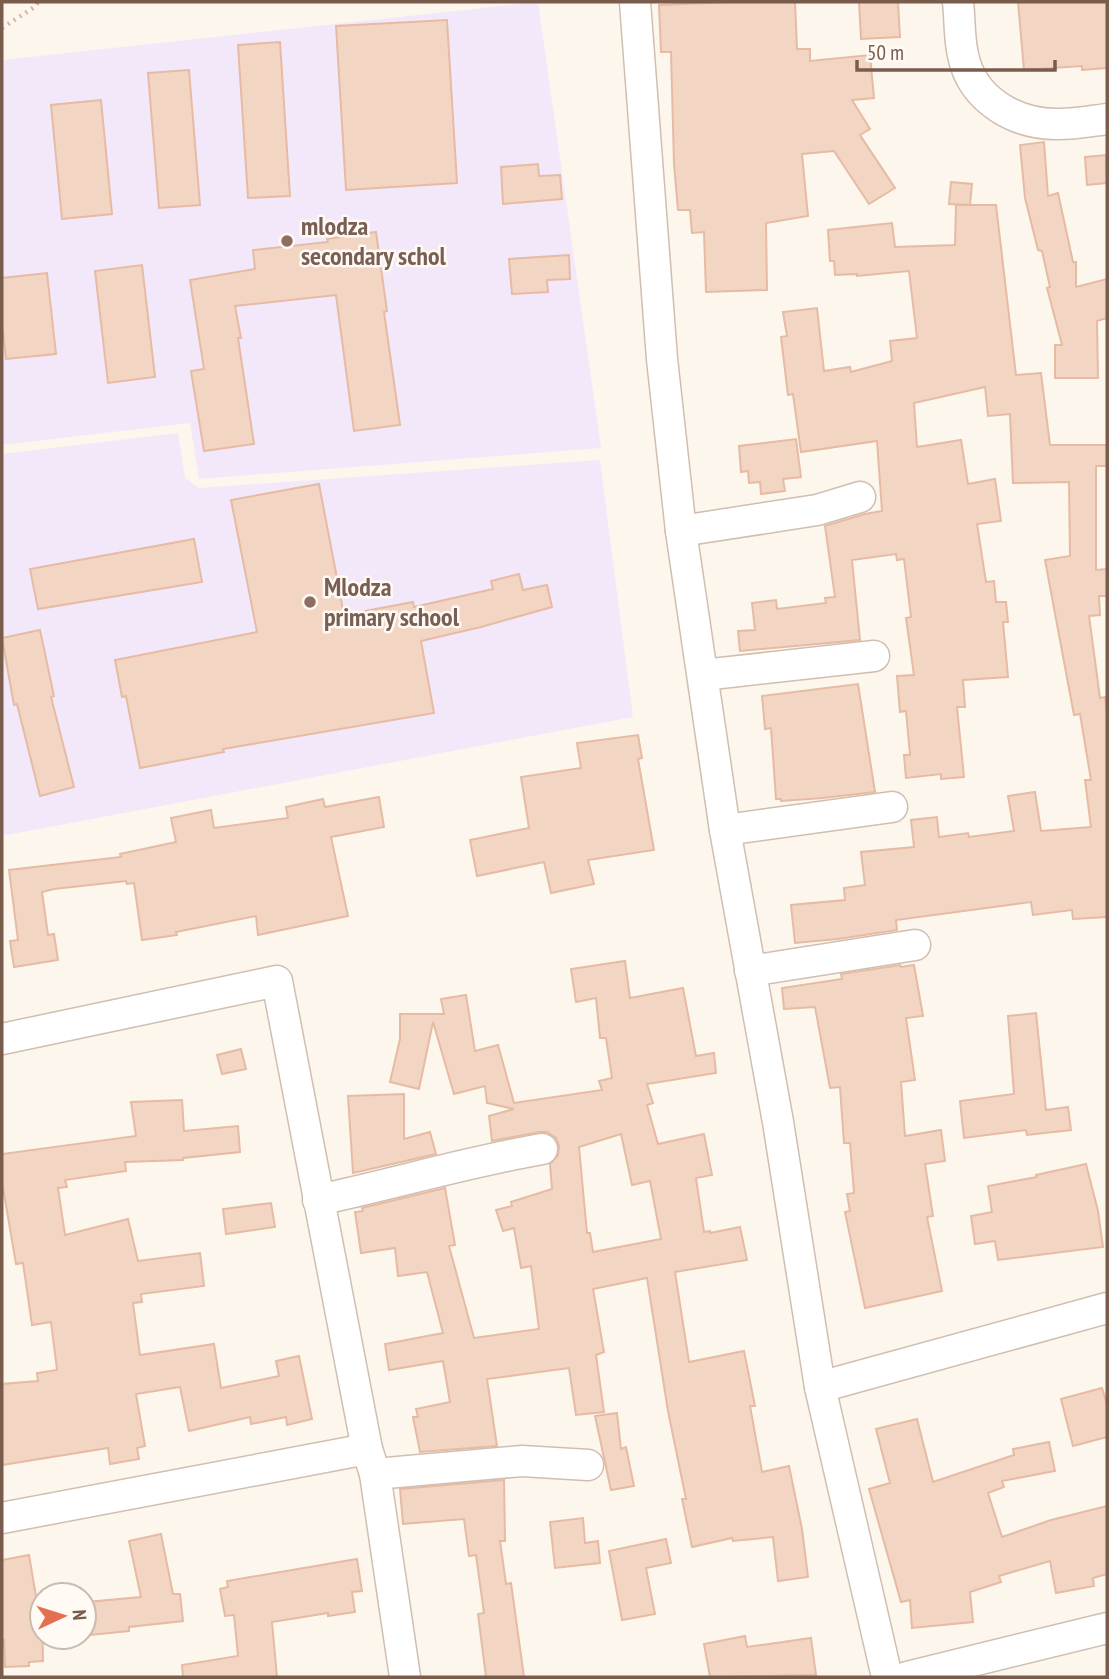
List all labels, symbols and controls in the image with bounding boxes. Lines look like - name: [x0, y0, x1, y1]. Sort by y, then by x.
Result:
- scale bar: [857, 28, 1055, 72]
- text: 50 m: [867, 39, 904, 66]
- place label: mlodza secondary schol: [301, 209, 447, 272]
- marker: mlodza secondary schol: [279, 233, 295, 249]
- place label: Mlodza primary school: [324, 570, 460, 633]
- marker: Mlodza primary school: [302, 594, 318, 610]
- north arrow: [28, 1581, 98, 1651]
- text: N: [68, 1609, 92, 1621]

